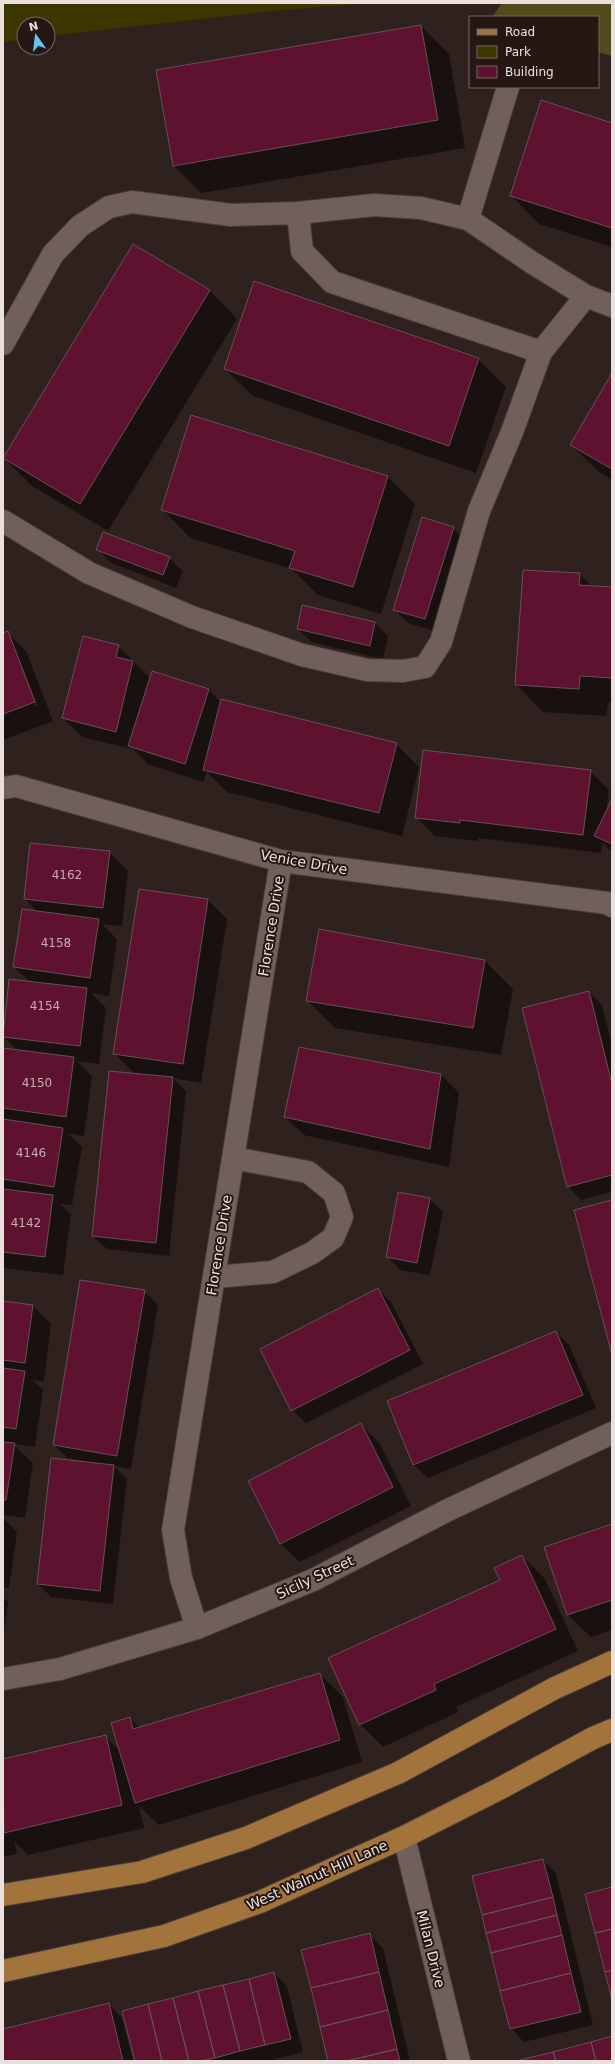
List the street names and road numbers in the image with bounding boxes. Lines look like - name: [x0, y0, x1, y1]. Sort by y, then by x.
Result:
- street label: Venice Drive: [259, 846, 349, 878]
- street label: Florence Drive: [255, 875, 287, 977]
- street label: Florence Drive: [203, 1194, 235, 1296]
- street label: Sicily Street: [274, 1552, 357, 1602]
- street label: West Walnut Hill Lane: [244, 1837, 390, 1913]
- street label: Milan Drive: [414, 1909, 448, 1989]

